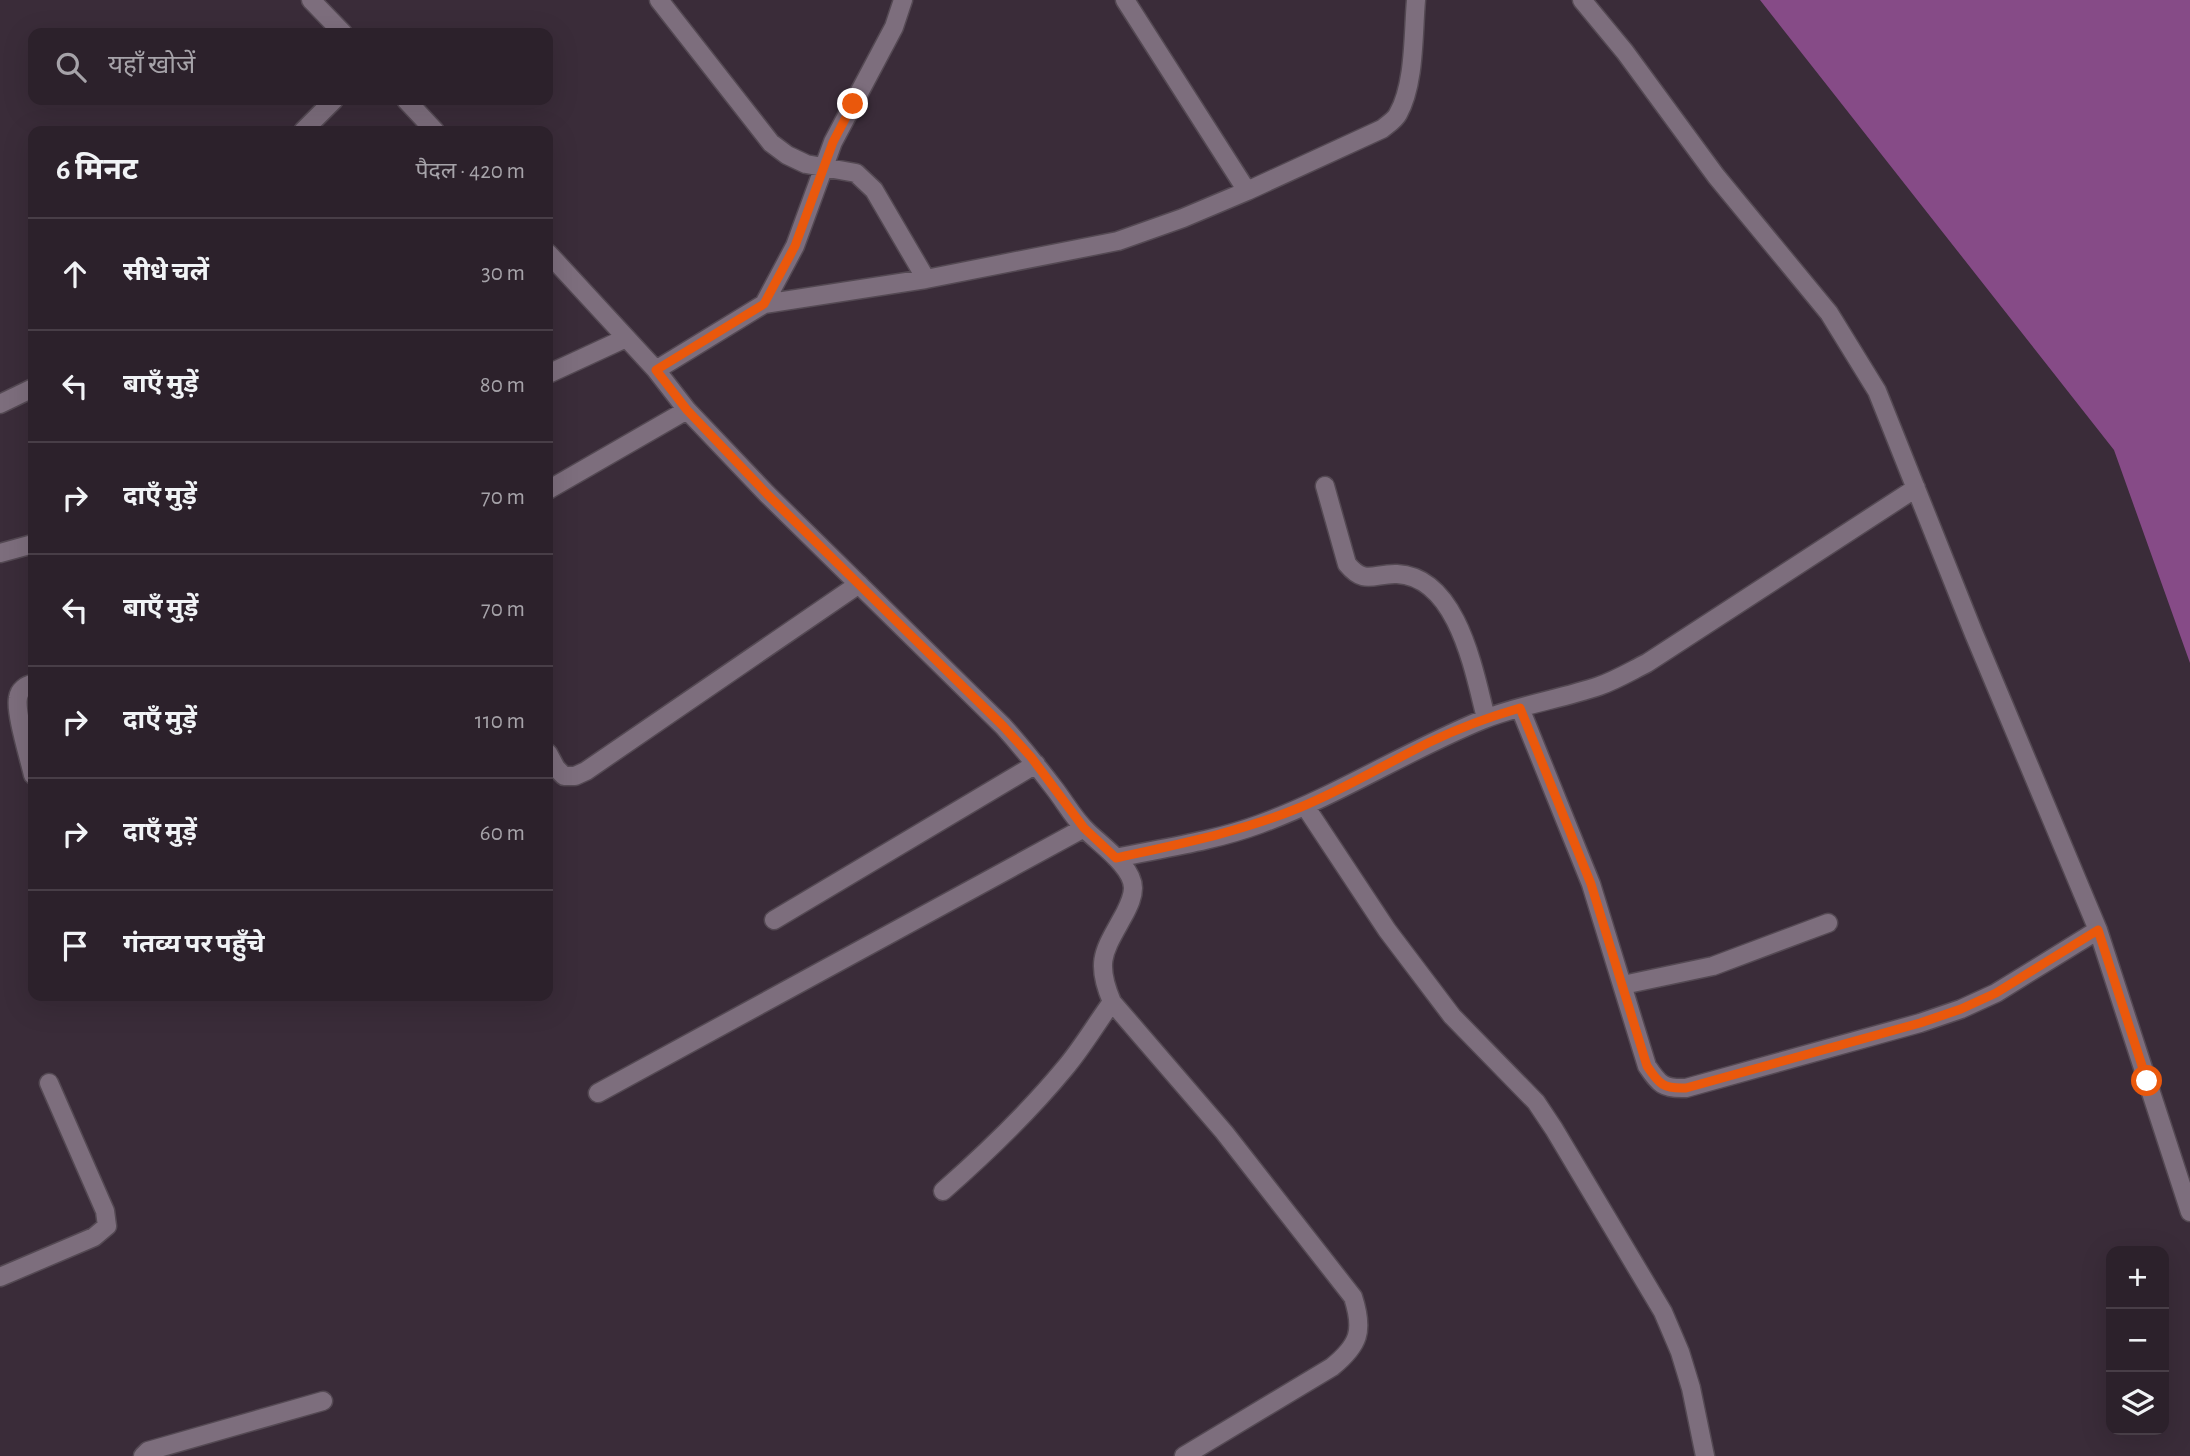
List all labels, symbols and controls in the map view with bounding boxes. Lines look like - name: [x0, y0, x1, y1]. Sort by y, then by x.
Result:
- search box: [28, 28, 553, 105]
- icon: search: [52, 48, 90, 86]
- text: यहाँ खोजें: [108, 52, 195, 78]
- route end: [837, 88, 868, 119]
- text: 6 मिनट: [56, 155, 138, 185]
- text: पैदल · 420 m: [415, 160, 525, 183]
- icon: ahead: [56, 255, 94, 293]
- text: सीधे चलें: [123, 259, 209, 285]
- text: 30 m: [481, 262, 525, 285]
- icon: left: [56, 367, 94, 405]
- text: बाएँ मुड़ें: [123, 371, 198, 397]
- text: 80 m: [480, 374, 525, 397]
- icon: right: [56, 479, 94, 517]
- text: दाएँ मुड़ें: [123, 483, 197, 509]
- text: 70 m: [481, 486, 525, 509]
- icon: left: [56, 591, 94, 629]
- text: बाएँ मुड़ें: [123, 595, 198, 621]
- text: 70 m: [481, 598, 525, 621]
- icon: right: [56, 703, 94, 741]
- text: दाएँ मुड़ें: [123, 707, 197, 733]
- text: 110 m: [475, 710, 525, 733]
- icon: right: [56, 815, 94, 853]
- text: दाएँ मुड़ें: [123, 819, 197, 845]
- text: 60 m: [480, 822, 525, 845]
- icon: arrive: [56, 927, 94, 965]
- text: गंतव्य पर पहुँचे: [123, 931, 265, 957]
- route start: [2131, 1065, 2162, 1096]
- map controls: [2106, 1246, 2169, 1435]
- button: +: [2106, 1246, 2169, 1309]
- button: −: [2106, 1309, 2169, 1372]
- button: layers: [2106, 1372, 2169, 1435]

